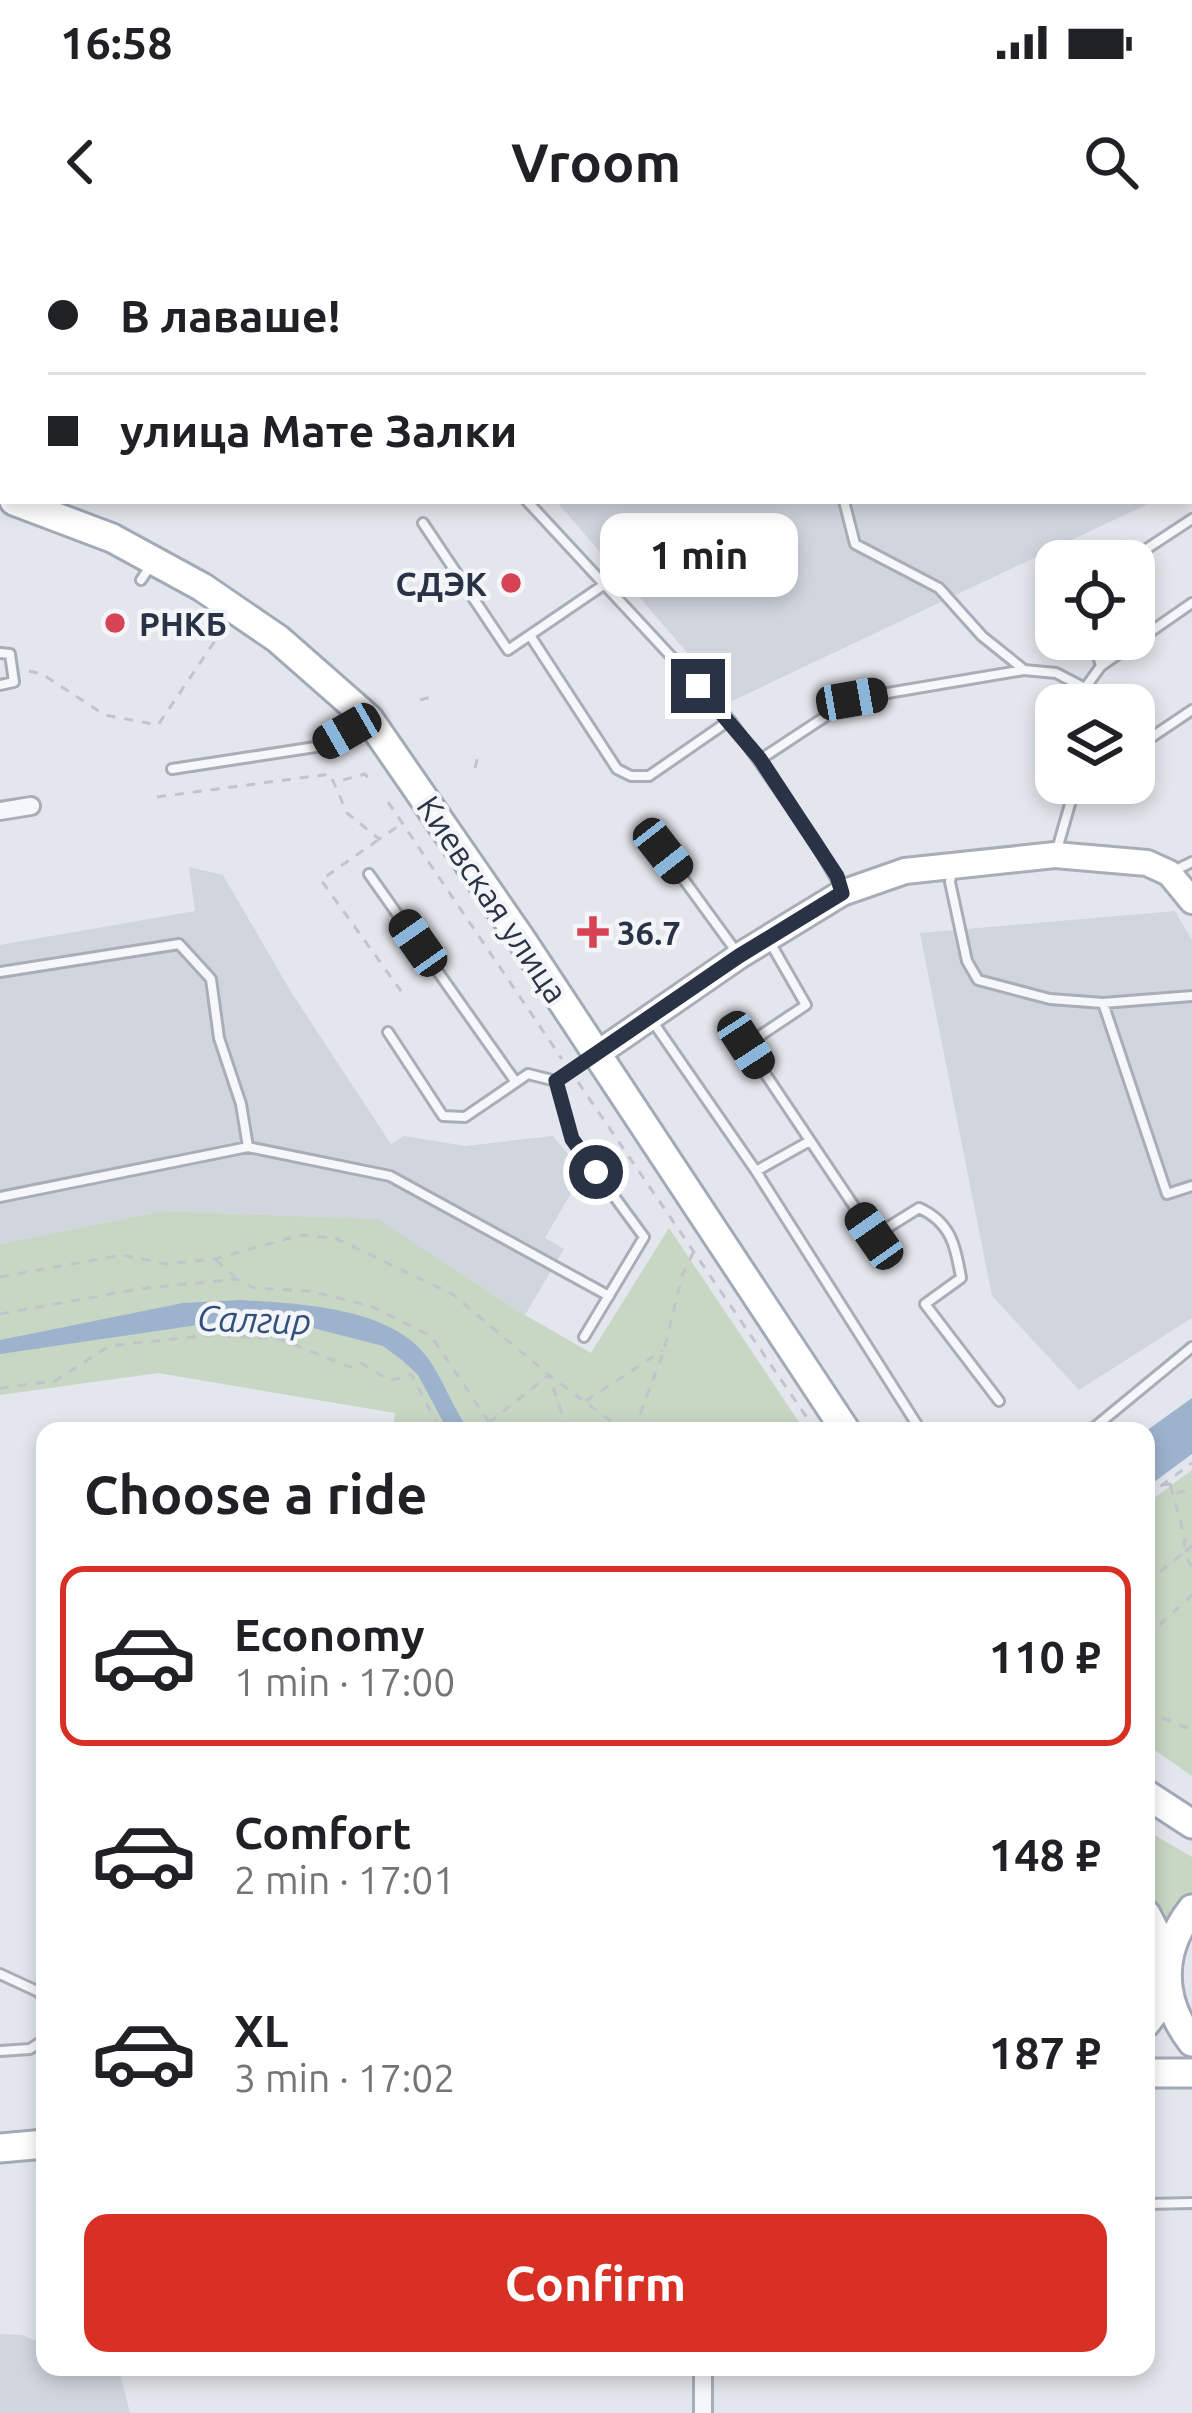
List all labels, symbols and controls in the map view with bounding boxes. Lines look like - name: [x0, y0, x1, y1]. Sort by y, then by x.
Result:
- text: 16:58: [60, 17, 173, 68]
- icon: back: [48, 129, 114, 195]
- icon: search: [1078, 129, 1144, 195]
- text: Vroom: [511, 132, 681, 192]
- text: В лаваше!: [120, 290, 340, 341]
- text: улица Мате Залки: [120, 405, 517, 456]
- callout: 1 min: [599, 512, 797, 596]
- text: 1 min: [650, 533, 748, 576]
- map controls: [1035, 540, 1155, 804]
- button: locate: [1035, 540, 1155, 660]
- place label: СДЭК: [395, 565, 487, 602]
- marker: СДЭК: [498, 570, 524, 596]
- place label: РНКБ: [139, 605, 227, 642]
- marker: РНКБ: [102, 610, 128, 636]
- route end: [671, 659, 725, 713]
- car: [813, 675, 891, 723]
- button: layers: [1035, 684, 1155, 804]
- car: [307, 697, 387, 765]
- street label: Киевская улица: [410, 789, 576, 1009]
- car: [627, 812, 699, 890]
- car: [383, 903, 453, 983]
- place label: 36.7: [617, 914, 681, 951]
- marker: 36.7: [580, 919, 606, 945]
- car: [711, 1005, 781, 1085]
- route start: [569, 1145, 623, 1199]
- car: [839, 1196, 909, 1276]
- water label: Салгир: [196, 1297, 312, 1341]
- text: Choose a ride: [84, 1464, 427, 1524]
- icon: car: [90, 1602, 198, 1710]
- text: Economy: [234, 1609, 425, 1660]
- text: 110 ₽: [989, 1631, 1101, 1682]
- text: 1 min · 17:00: [234, 1660, 455, 1703]
- icon: car: [90, 1800, 198, 1908]
- text: Comfort: [234, 1807, 411, 1858]
- text: 148 ₽: [989, 1829, 1101, 1880]
- text: 2 min · 17:01: [234, 1858, 455, 1901]
- icon: car: [90, 1998, 198, 2106]
- text: XL: [234, 2005, 288, 2056]
- text: 187 ₽: [989, 2027, 1101, 2078]
- text: 3 min · 17:02: [234, 2056, 455, 2099]
- button: Confirm: [84, 2214, 1107, 2352]

